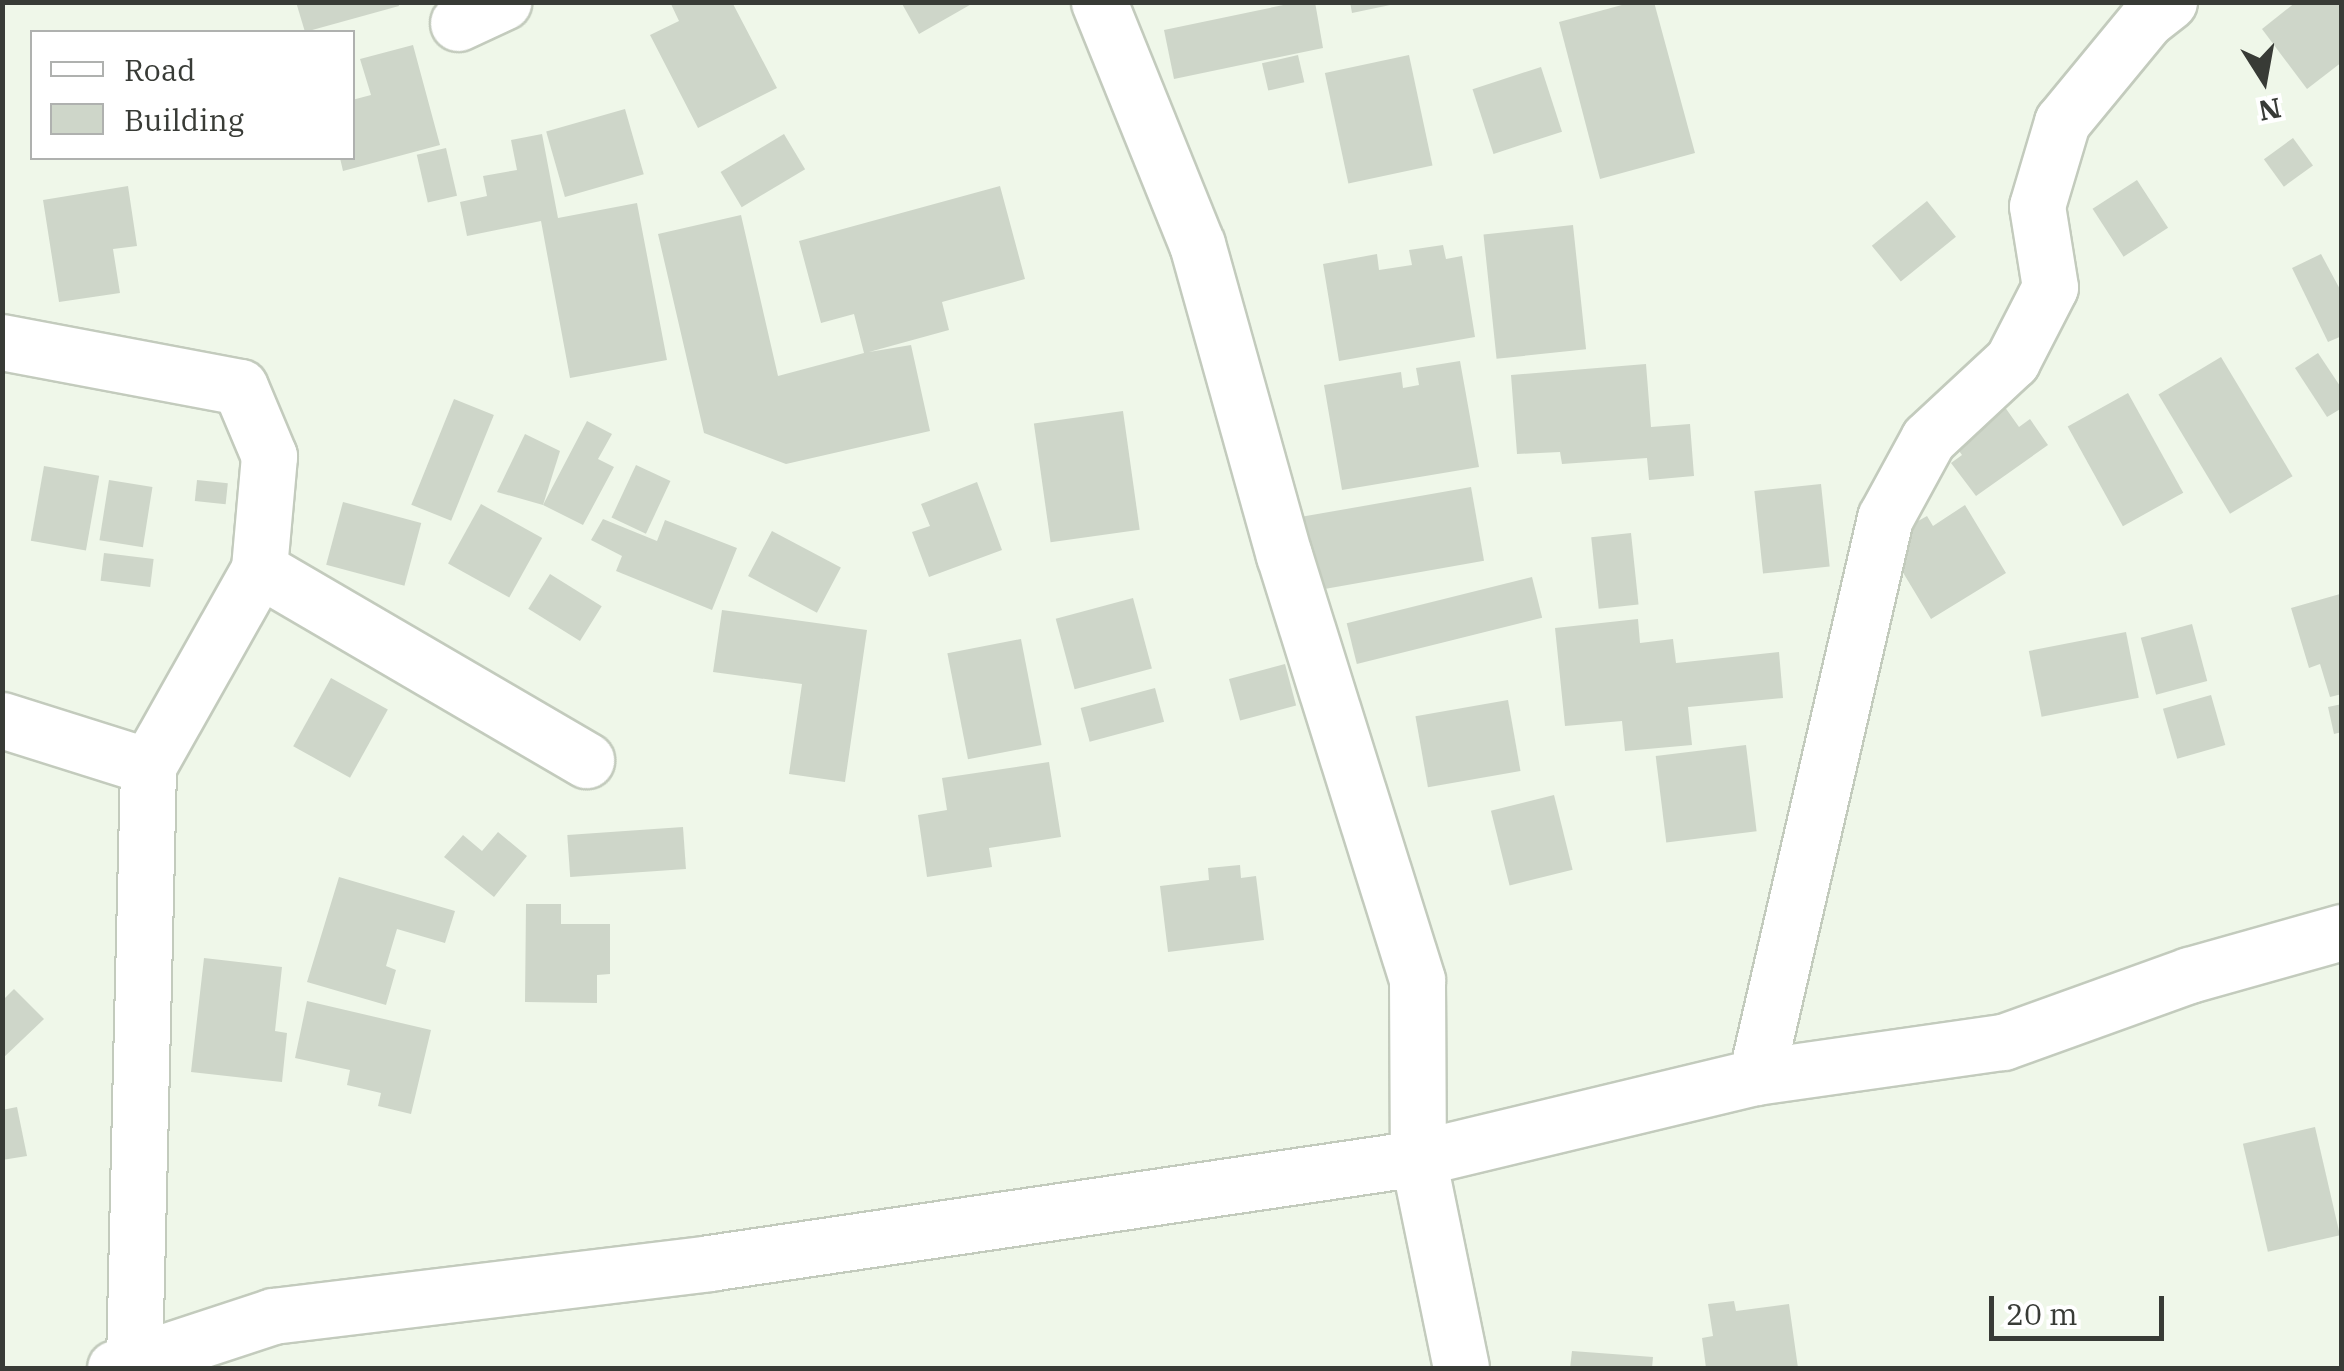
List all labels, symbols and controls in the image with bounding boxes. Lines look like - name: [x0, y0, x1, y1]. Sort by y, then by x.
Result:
- legend: [30, 30, 355, 160]
- north arrow: [2214, 30, 2314, 130]
- text: Road: [124, 50, 196, 89]
- text: N: [2255, 90, 2284, 130]
- text: Building: [124, 100, 244, 139]
- scale bar: [1994, 1276, 2169, 1338]
- text: 20 m: [2006, 1294, 2078, 1333]

